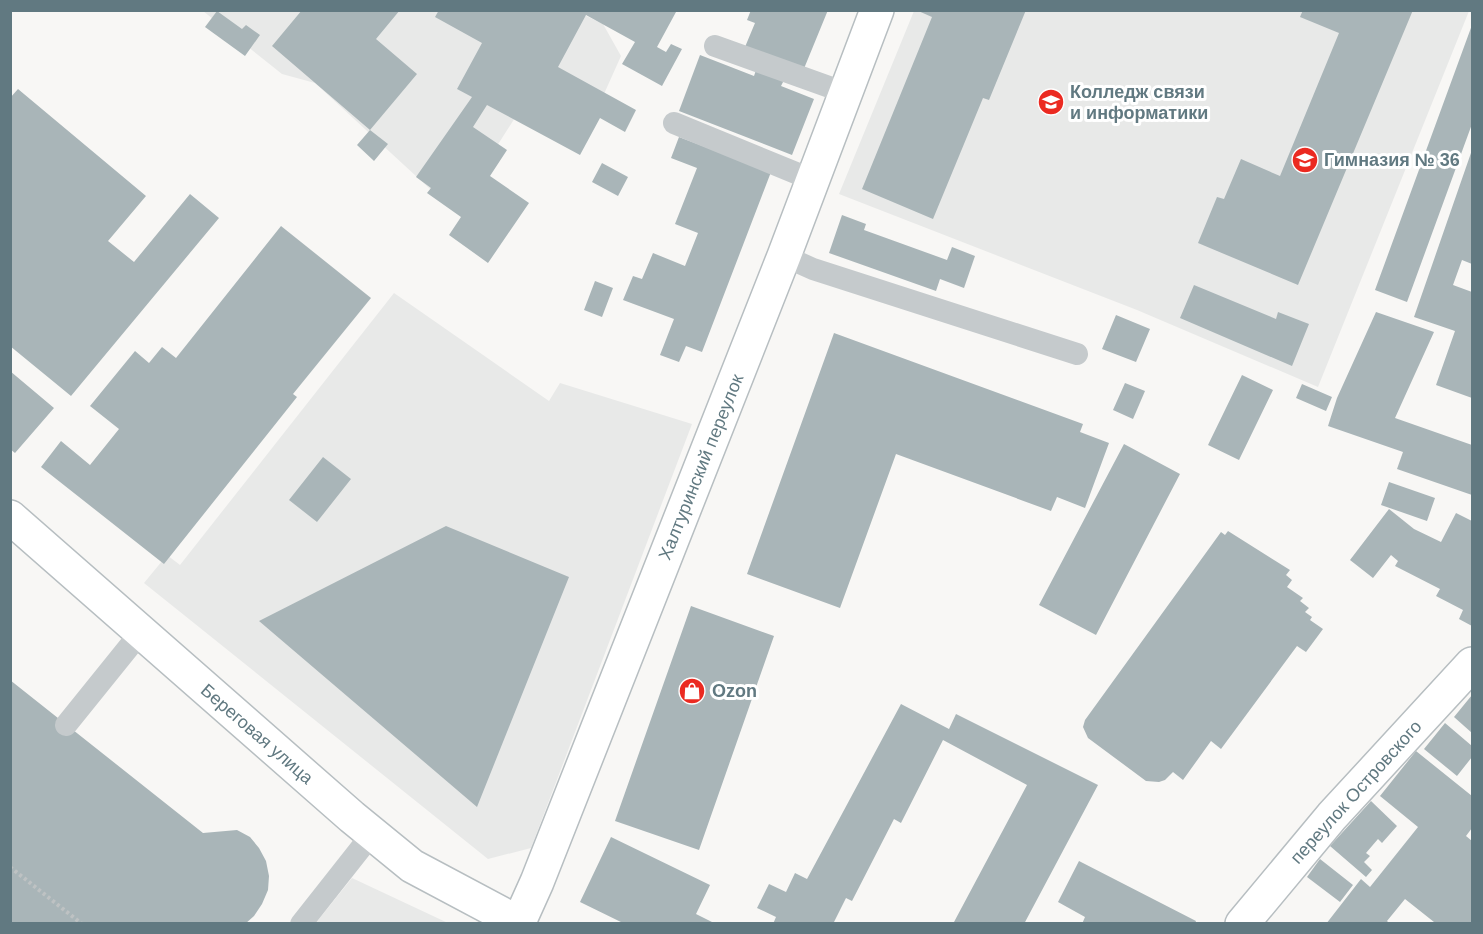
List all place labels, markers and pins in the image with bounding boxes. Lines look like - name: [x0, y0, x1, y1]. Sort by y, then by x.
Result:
- place label: Колледж связи и информатики: [1070, 82, 1208, 123]
- school or university icon: Колледж связи и информатики: [1036, 87, 1066, 117]
- school or university icon: Гимназия № 36: [1290, 145, 1320, 175]
- place label: Гимназия № 36: [1324, 150, 1460, 170]
- shop icon: Ozon: [677, 676, 707, 706]
- place label: Ozon: [712, 681, 757, 701]

